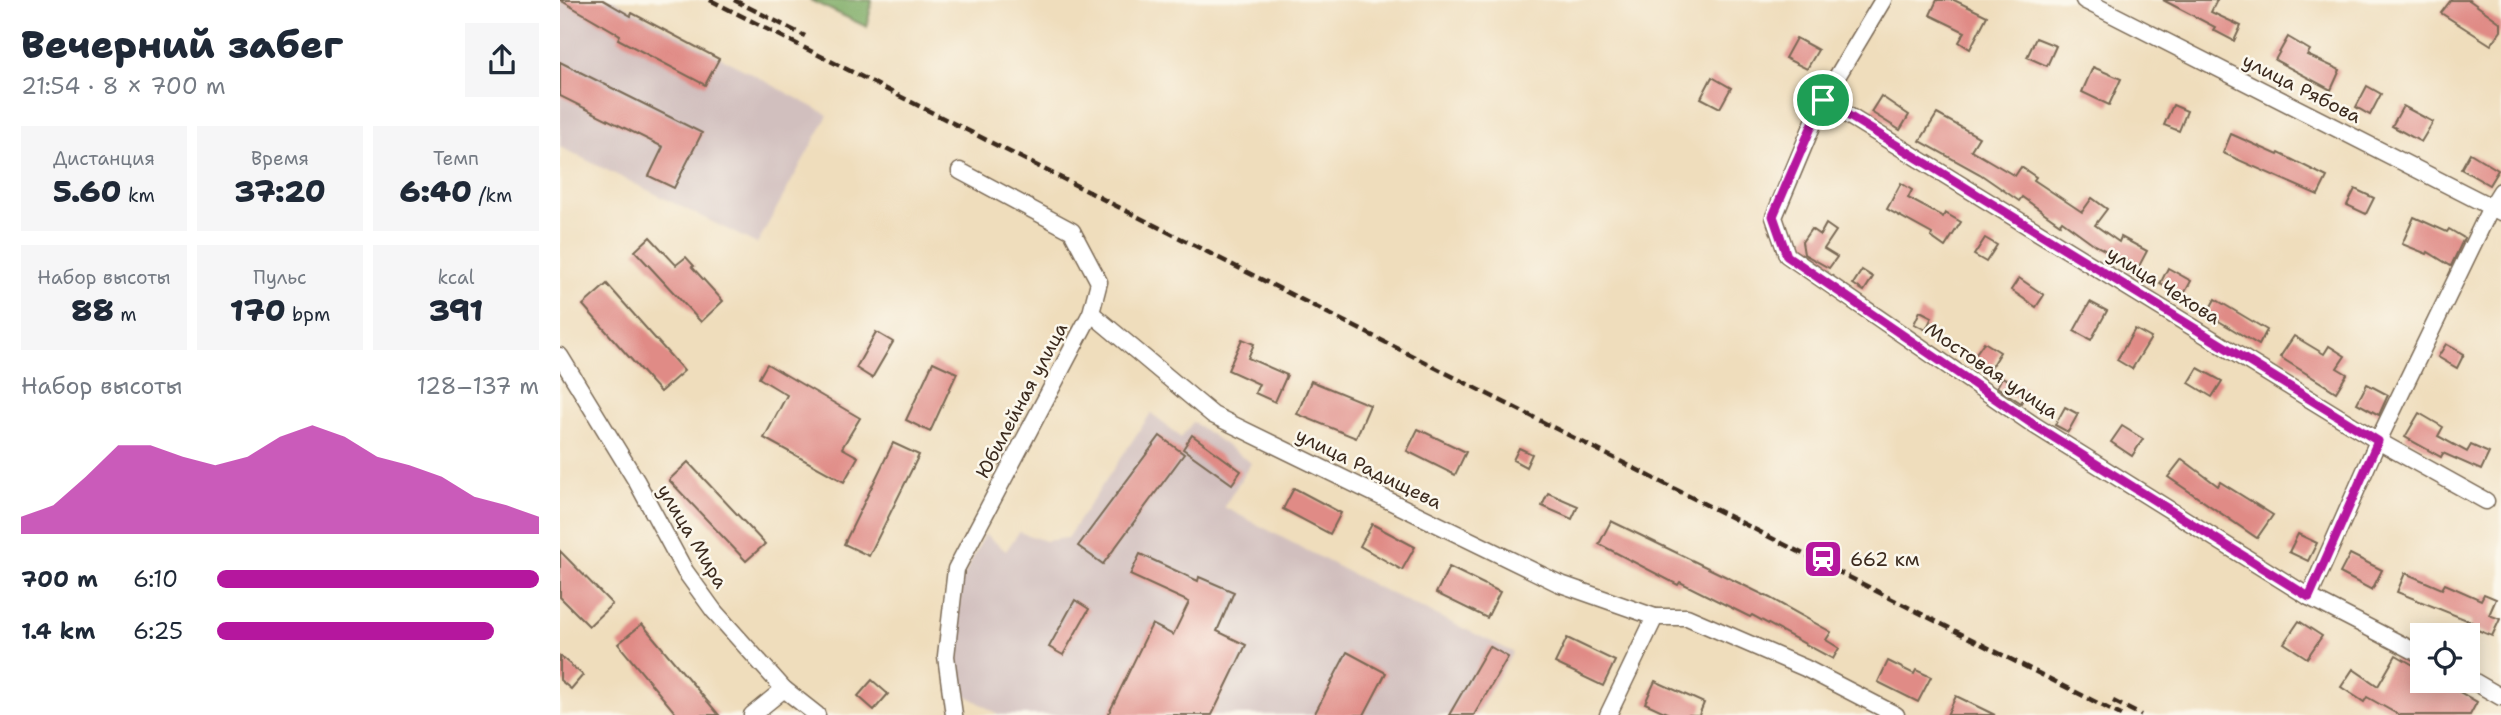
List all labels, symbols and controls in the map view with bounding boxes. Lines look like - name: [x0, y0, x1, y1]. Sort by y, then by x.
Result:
- text: Вечерний забег: [21, 19, 343, 70]
- button: share: [465, 23, 539, 97]
- street label: улица Рябова: [2238, 48, 2365, 129]
- pin: [1793, 70, 1853, 130]
- text: 21:54 · 8 × 700 m: [21, 71, 226, 101]
- icon: arrive: [1804, 81, 1842, 119]
- text: Дистанция: [53, 146, 155, 171]
- text: Время: [251, 146, 309, 171]
- text: Темп: [433, 146, 479, 171]
- text: 5.60: [53, 171, 122, 212]
- text: 37:20: [234, 171, 326, 212]
- text: 6:40: [400, 171, 472, 212]
- text: km: [122, 183, 155, 208]
- text: /km: [472, 183, 512, 208]
- street label: улица Чехова: [2102, 241, 2225, 330]
- text: Набор высоты: [37, 265, 171, 290]
- text: Пульс: [253, 265, 307, 290]
- text: kcal: [438, 265, 474, 290]
- text: 88: [71, 290, 114, 331]
- text: 170: [230, 290, 286, 331]
- text: 391: [429, 290, 483, 331]
- text: m: [114, 302, 137, 327]
- text: bpm: [286, 302, 330, 327]
- street label: Мостовая улица: [1920, 316, 2063, 424]
- street label: Юбилейная улица: [970, 318, 1073, 482]
- text: Набор высоты: [21, 371, 182, 401]
- text: 128–137 m: [417, 371, 539, 401]
- street label: улица Радищева: [1292, 422, 1446, 515]
- street label: улица Мира: [652, 480, 734, 593]
- station icon: 662 км: [1802, 538, 1844, 580]
- place label: 662 км: [1850, 547, 1920, 572]
- text: 700 m: [21, 564, 98, 594]
- text: 6:10: [133, 564, 178, 594]
- text: 1.4 km: [21, 616, 95, 646]
- text: 6:25: [133, 616, 183, 646]
- map controls: [2410, 623, 2480, 693]
- button: locate: [2410, 623, 2480, 693]

